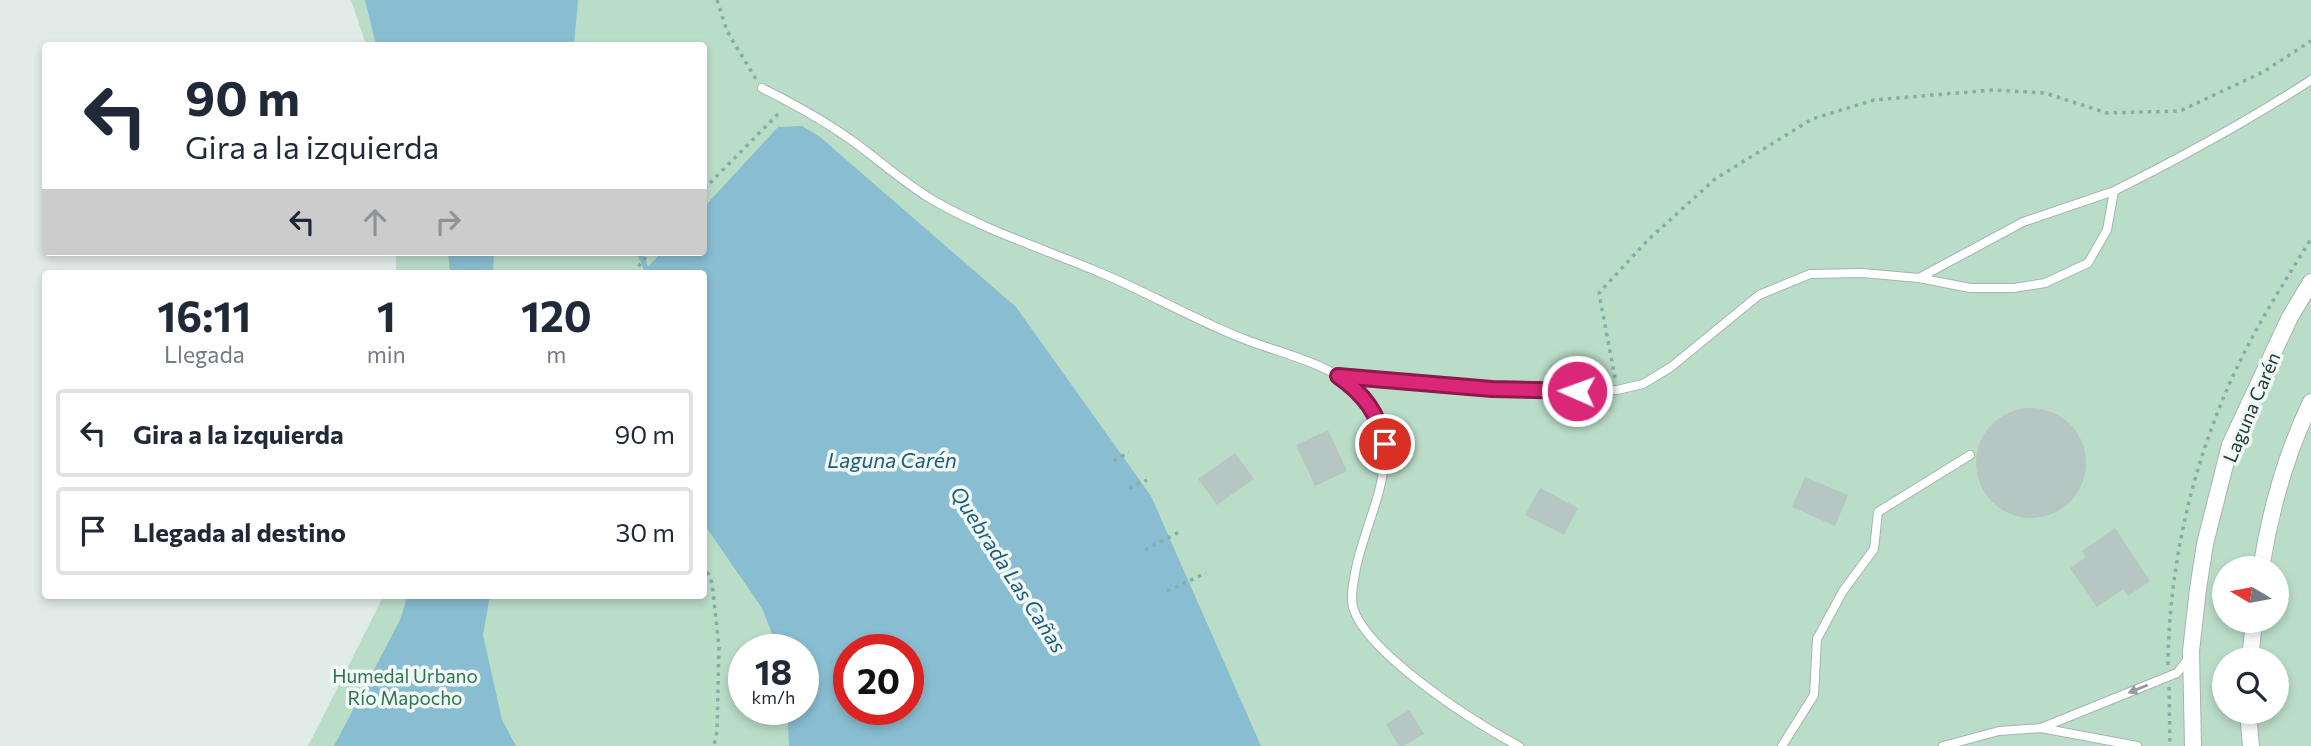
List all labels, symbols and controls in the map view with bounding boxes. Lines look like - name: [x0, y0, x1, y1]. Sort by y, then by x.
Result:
- text: 90 m: [185, 66, 300, 126]
- icon: left: [70, 70, 161, 161]
- text: Gira a la izquierda: [185, 126, 439, 166]
- icon: left: [283, 203, 321, 241]
- icon: ahead: [356, 203, 394, 241]
- icon: right: [429, 203, 467, 241]
- text: 16:11: [157, 289, 251, 341]
- text: 1: [377, 289, 396, 341]
- text: 120: [521, 289, 592, 341]
- text: Llegada: [164, 340, 245, 368]
- text: min: [367, 340, 406, 368]
- text: m: [546, 340, 566, 368]
- street label: Laguna Carén: [2217, 349, 2285, 465]
- position arrow: [1540, 354, 1614, 428]
- icon: left: [74, 414, 112, 452]
- pin: [1355, 414, 1415, 474]
- text: Gira a la izquierda: [133, 418, 344, 449]
- text: 90 m: [615, 418, 675, 449]
- icon: arrive: [1366, 425, 1404, 463]
- water label: Laguna Carén: [827, 447, 957, 472]
- water label: Quebrada Las Cañas: [946, 481, 1072, 657]
- icon: arrive: [74, 512, 112, 550]
- text: Llegada al destino: [133, 516, 346, 547]
- text: 30 m: [616, 516, 675, 547]
- north arrow: [2212, 556, 2289, 634]
- map controls: [2212, 556, 2289, 724]
- speed limit sign: 20: [833, 634, 924, 725]
- button: search: [2212, 647, 2289, 724]
- text: 18: [755, 649, 792, 692]
- park label: Humedal Urbano Río Mapocho: [332, 664, 478, 709]
- one-way arrow: [2127, 683, 2148, 694]
- text: km/h: [752, 686, 795, 708]

